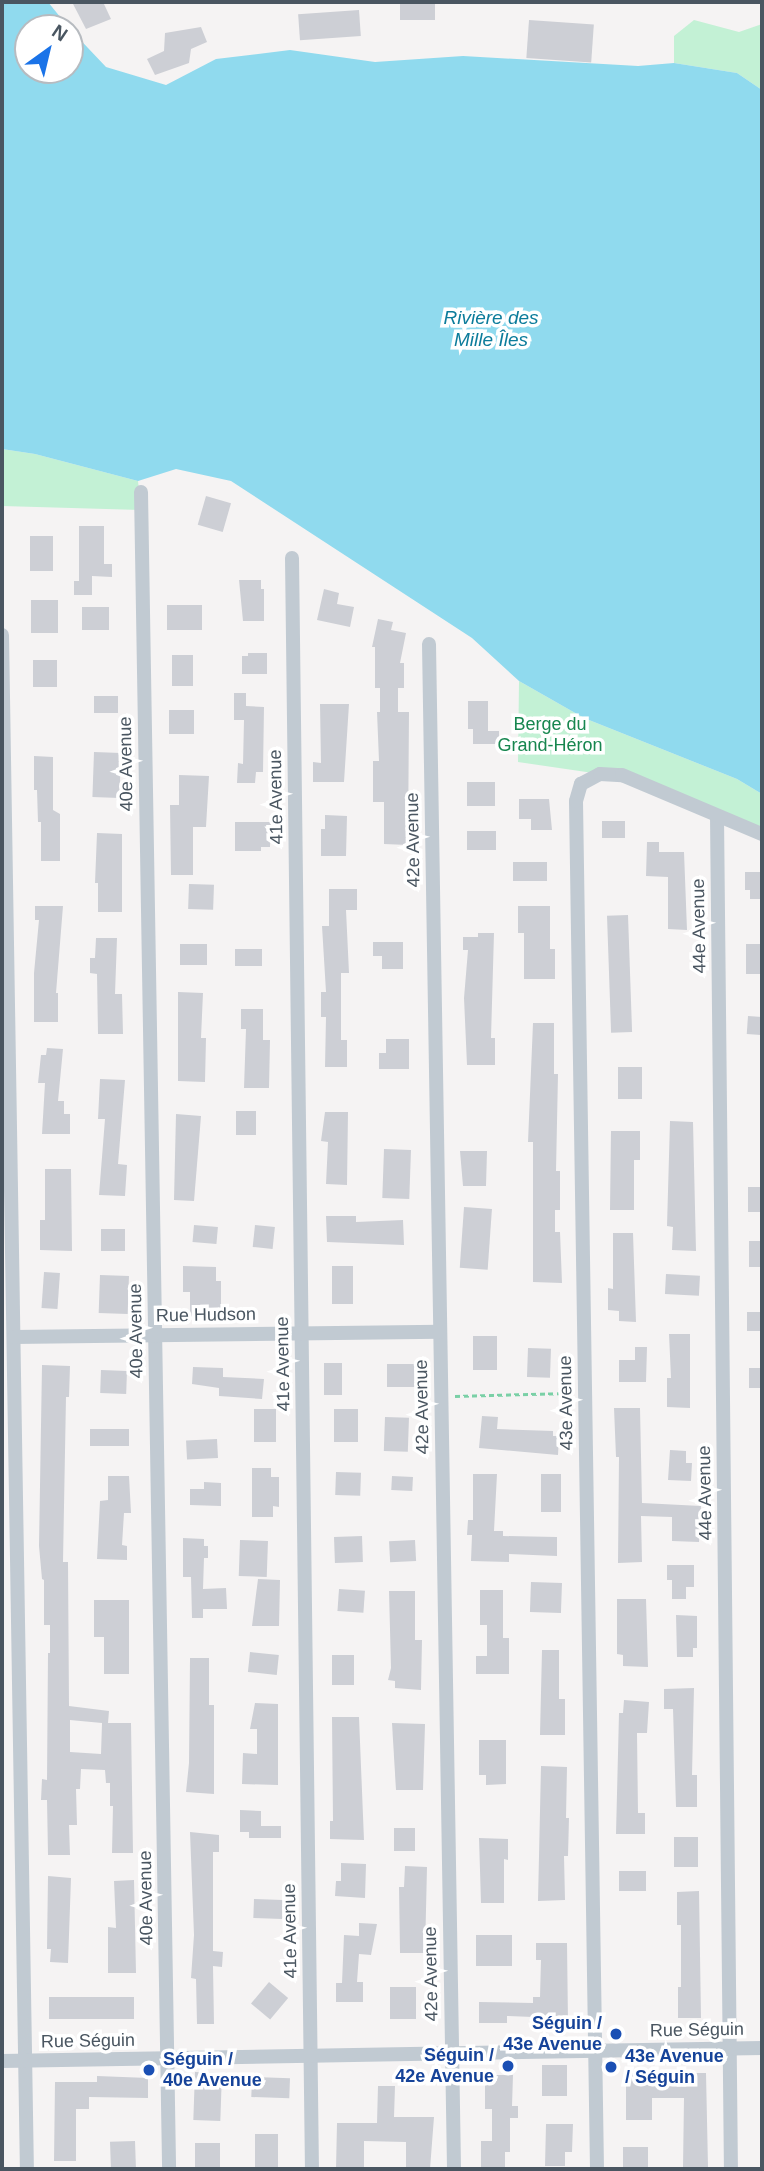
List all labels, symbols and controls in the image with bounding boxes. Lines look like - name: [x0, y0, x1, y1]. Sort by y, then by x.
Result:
- north arrow: [14, 14, 84, 84]
- text: N: [48, 20, 71, 45]
- water label: Rivière des Mille Îles: [443, 307, 539, 351]
- park label: Berge du Grand-Héron: [497, 714, 603, 756]
- street label: 40e Avenue: [114, 716, 138, 812]
- street label: 41e Avenue: [264, 749, 288, 845]
- street label: 42e Avenue: [401, 792, 425, 888]
- street label: 44e Avenue: [687, 878, 711, 974]
- street label: 40e Avenue: [124, 1283, 148, 1379]
- street label: Rue Hudson: [156, 1303, 256, 1327]
- street label: 41e Avenue: [271, 1316, 295, 1412]
- street label: 43e Avenue: [554, 1355, 578, 1451]
- street label: 42e Avenue: [410, 1359, 434, 1455]
- street label: 44e Avenue: [693, 1445, 717, 1541]
- street label: 40e Avenue: [134, 1850, 158, 1946]
- street label: 41e Avenue: [278, 1883, 302, 1979]
- street label: 42e Avenue: [419, 1926, 443, 2022]
- place label: Séguin / 43e Avenue: [503, 2013, 602, 2056]
- street label: Rue Séguin: [650, 2018, 744, 2042]
- marker: Séguin / 43e Avenue: [608, 2026, 624, 2042]
- street label: Rue Séguin: [41, 2029, 135, 2053]
- place label: Séguin / 42e Avenue: [395, 2045, 494, 2088]
- place label: 43e Avenue / Séguin: [625, 2046, 724, 2088]
- place label: Séguin / 40e Avenue: [163, 2049, 262, 2092]
- marker: Séguin / 42e Avenue: [500, 2058, 516, 2074]
- marker: 43e Avenue / Séguin: [603, 2059, 619, 2075]
- marker: Séguin / 40e Avenue: [141, 2062, 157, 2078]

